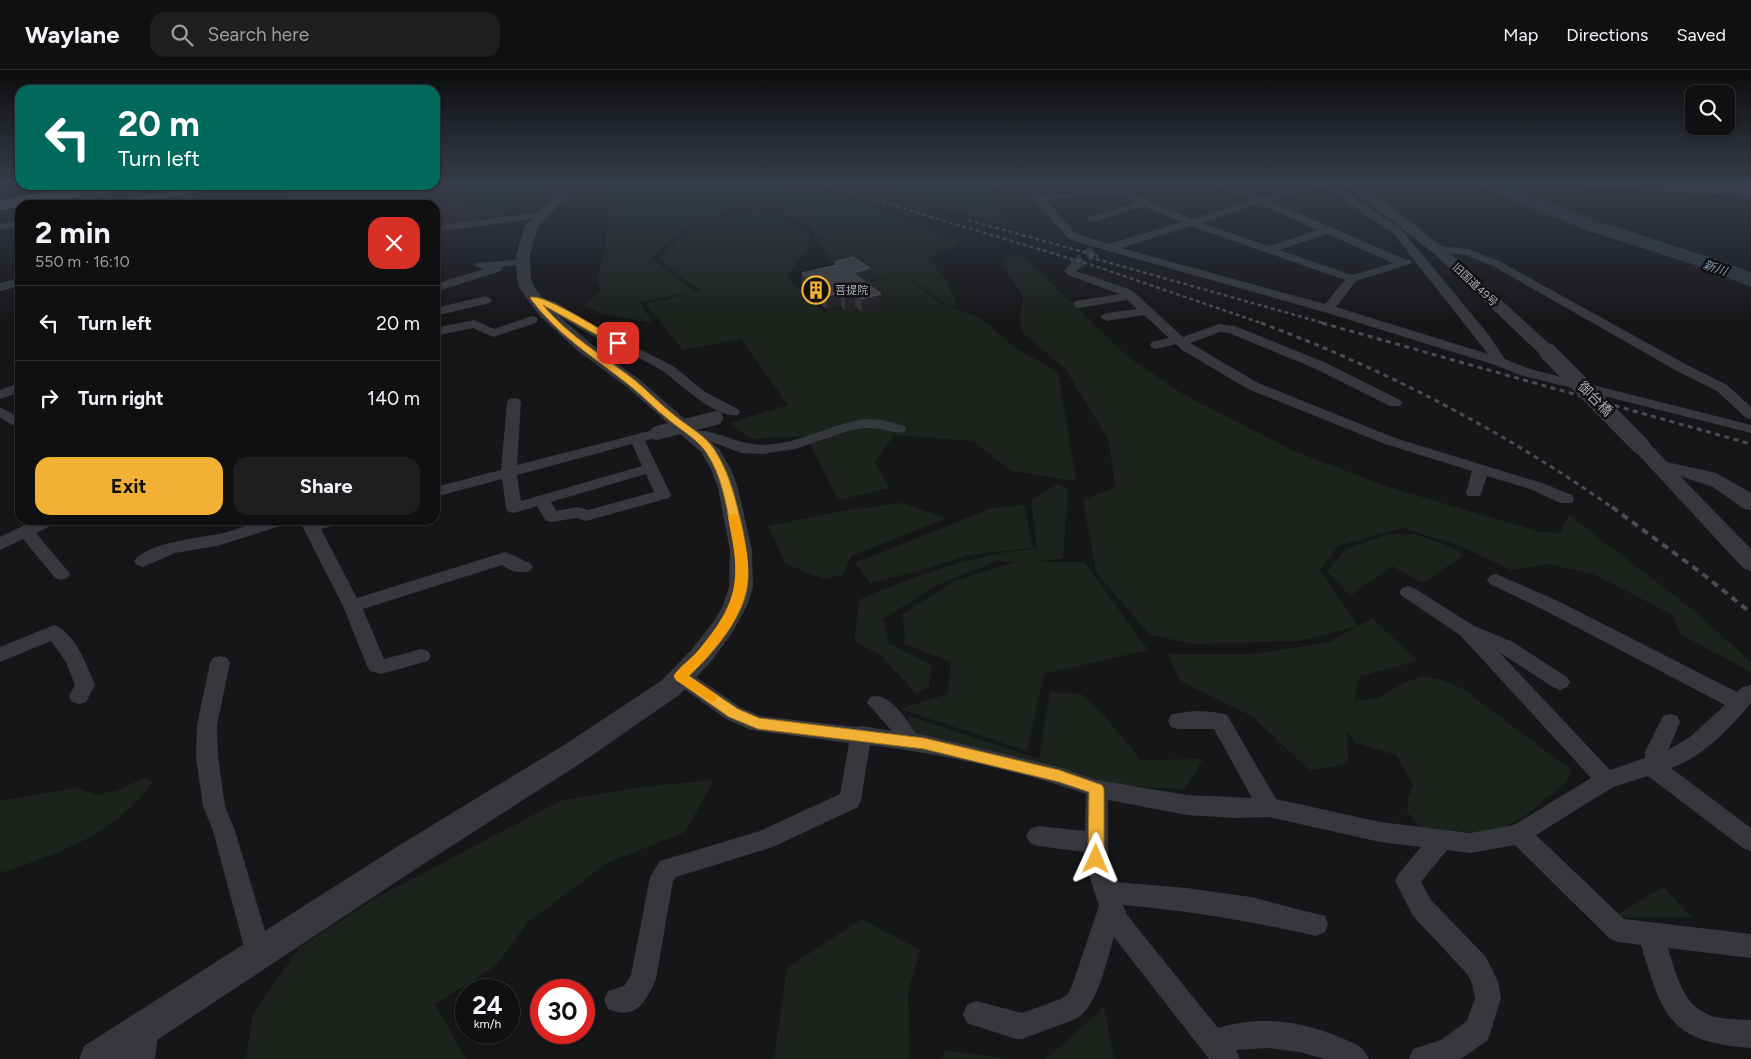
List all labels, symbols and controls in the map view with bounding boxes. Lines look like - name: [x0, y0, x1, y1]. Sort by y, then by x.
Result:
- search box: [150, 12, 500, 57]
- text: Waylane: [25, 20, 120, 49]
- icon: search: [168, 21, 196, 49]
- text: Search here: [208, 23, 309, 46]
- text: Map: [1503, 24, 1538, 46]
- text: Directions: [1566, 24, 1648, 46]
- text: Saved: [1676, 24, 1726, 46]
- map controls: [1685, 85, 1735, 135]
- button: search: [1685, 85, 1735, 135]
- text: 20 m: [118, 103, 200, 145]
- icon: left: [35, 105, 100, 170]
- text: Turn left: [118, 145, 200, 172]
- text: 2 min: [35, 214, 111, 251]
- button: close: [368, 217, 420, 269]
- text: 550 m · 16:10: [35, 252, 130, 271]
- water label: 新川: [1701, 257, 1731, 279]
- street label: 旧国道49号: [1450, 261, 1500, 309]
- building icon: 菩提院: [801, 275, 831, 305]
- place label: 菩提院: [835, 284, 868, 297]
- icon: left: [35, 309, 63, 337]
- text: Turn left: [78, 312, 152, 335]
- text: 20 m: [376, 312, 420, 335]
- pin: [597, 322, 639, 364]
- icon: arrive: [604, 329, 632, 357]
- street label: 御台橋: [1574, 378, 1616, 420]
- icon: right: [35, 384, 63, 412]
- text: Turn right: [78, 387, 164, 410]
- text: 140 m: [367, 387, 420, 410]
- button: Exit: [35, 457, 223, 515]
- button: Share: [233, 457, 420, 515]
- position arrow: [1069, 832, 1121, 884]
- speed limit sign: 30: [530, 979, 595, 1044]
- text: 24: [472, 990, 503, 1020]
- text: km/h: [474, 1017, 501, 1031]

